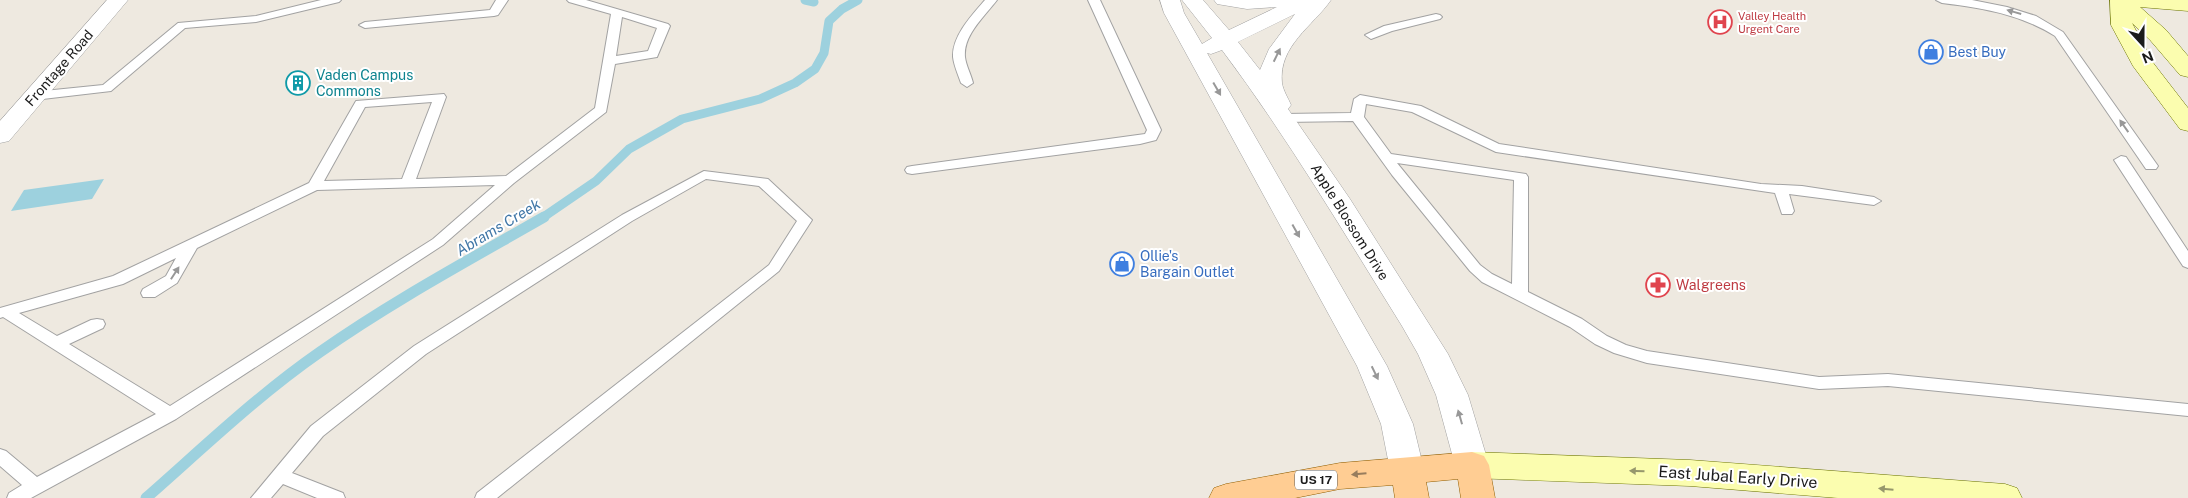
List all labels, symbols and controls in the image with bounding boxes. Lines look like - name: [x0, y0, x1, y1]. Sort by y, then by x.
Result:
- one-way arrow: [2007, 8, 2022, 16]
- hospital icon: Valley Health Urgent Care: [1707, 9, 1733, 35]
- place label: Valley Health Urgent Care: [1738, 10, 1806, 35]
- north arrow: [2118, 20, 2168, 70]
- street label: Frontage Road: [22, 27, 96, 109]
- shop icon: Best Buy: [1918, 39, 1944, 65]
- place label: Best Buy: [1948, 44, 2007, 60]
- one-way arrow: [1273, 48, 1281, 63]
- text: N: [2140, 48, 2156, 67]
- place label: Vaden Campus Commons: [316, 67, 413, 99]
- building icon: Vaden Campus Commons: [285, 70, 311, 96]
- one-way arrow: [1212, 83, 1221, 96]
- one-way arrow: [2119, 119, 2129, 133]
- street label: Apple Blossom Drive: [1308, 161, 1392, 283]
- water label: Abrams Creek: [453, 195, 544, 259]
- one-way arrow: [1291, 225, 1300, 238]
- place label: Ollie's Bargain Outlet: [1140, 248, 1234, 280]
- shop icon: Ollie's Bargain Outlet: [1109, 251, 1135, 277]
- one-way arrow: [170, 266, 180, 280]
- pharmacy icon: Walgreens: [1645, 272, 1671, 298]
- place label: Walgreens: [1676, 277, 1746, 293]
- one-way arrow: [1371, 366, 1379, 380]
- one-way arrow: [1455, 410, 1463, 425]
- street label: East Jubal Early Drive: [1658, 462, 1818, 492]
- one-way arrow: [1629, 466, 1645, 474]
- road number: US 17: [1295, 470, 1337, 490]
- one-way arrow: [1351, 470, 1367, 478]
- one-way arrow: [1878, 484, 1894, 492]

